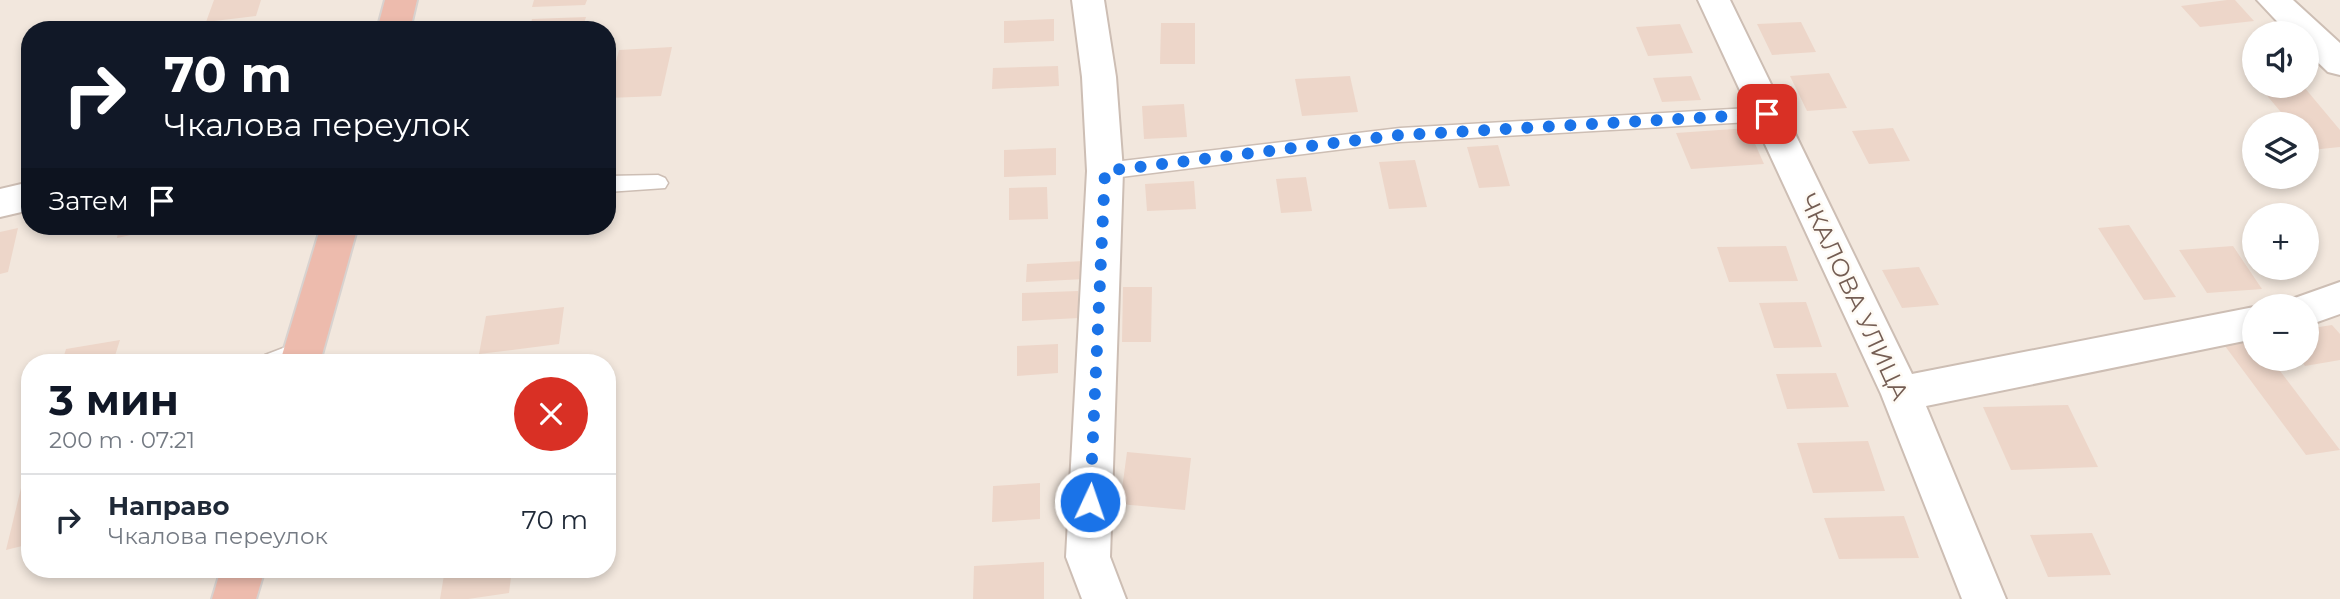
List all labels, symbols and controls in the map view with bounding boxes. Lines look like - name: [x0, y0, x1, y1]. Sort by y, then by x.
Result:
- map controls: [2242, 21, 2319, 371]
- button: sound: [2242, 21, 2319, 98]
- text: 70 m: [164, 45, 292, 104]
- icon: right: [49, 49, 140, 140]
- pin: [1737, 84, 1797, 144]
- icon: arrive: [1748, 95, 1786, 133]
- text: Чкалова переулок: [164, 105, 470, 144]
- button: layers: [2242, 112, 2319, 189]
- icon: arrive: [143, 182, 181, 220]
- text: Затем: [49, 185, 129, 217]
- street label: ЧКАЛОВА УЛИЦА: [1794, 189, 1915, 405]
- button: +: [2242, 203, 2319, 280]
- button: −: [2242, 294, 2319, 371]
- text: 3 мин: [49, 374, 179, 426]
- button: close: [514, 377, 588, 451]
- text: 200 m · 07:21: [49, 426, 195, 454]
- position arrow: [1053, 465, 1127, 539]
- text: Направо: [108, 490, 229, 522]
- icon: right: [49, 501, 87, 539]
- text: 70 m: [522, 504, 588, 536]
- text: Чкалова переулок: [108, 522, 328, 550]

